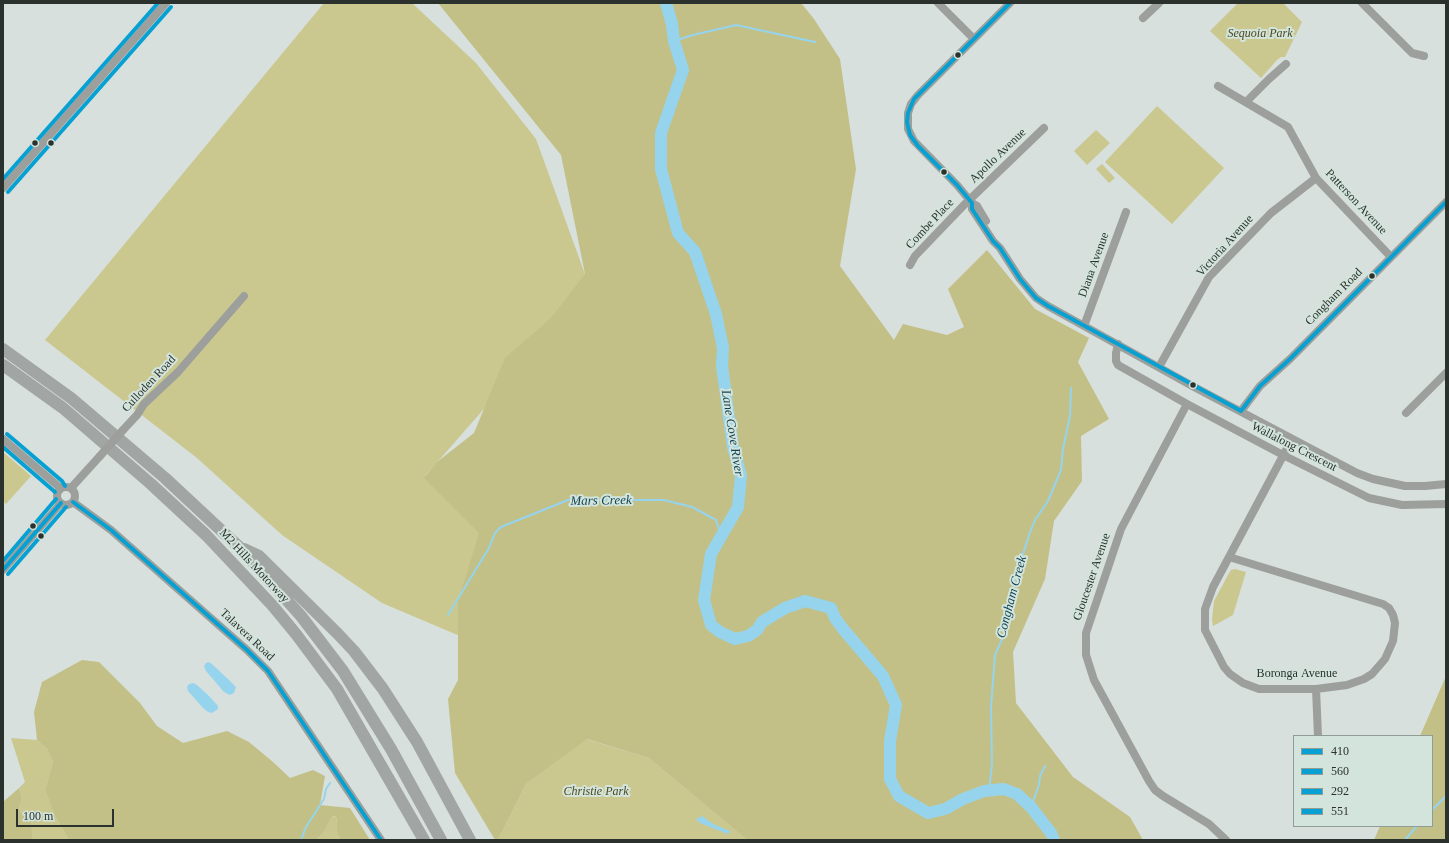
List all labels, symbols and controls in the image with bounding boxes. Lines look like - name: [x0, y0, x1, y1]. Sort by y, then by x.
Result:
- park label: Sequoia Park: [1228, 27, 1292, 41]
- unlabelled marker: [953, 50, 963, 60]
- street label: Apollo Avenue: [967, 126, 1029, 186]
- unlabelled marker: [30, 138, 40, 148]
- unlabelled marker: [46, 138, 56, 148]
- street label: Patterson Avenue: [1322, 166, 1390, 238]
- unlabelled marker: [939, 167, 949, 177]
- street label: Combe Place: [903, 196, 957, 252]
- street label: Victoria Avenue: [1194, 212, 1256, 280]
- street label: Diana Avenue: [1076, 231, 1112, 299]
- street label: Congham Road: [1302, 265, 1366, 329]
- unlabelled marker: [1367, 271, 1377, 281]
- street label: Culloden Road: [119, 353, 179, 415]
- unlabelled marker: [1188, 380, 1198, 390]
- water label: Lane Cove River: [717, 389, 747, 477]
- street label: Wallalong Crescent: [1249, 419, 1339, 475]
- water label: Mars Creek: [570, 493, 632, 509]
- unlabelled marker: [28, 521, 38, 531]
- street label: M2 Hills Motorway: [216, 526, 292, 606]
- unlabelled marker: [36, 531, 46, 541]
- street label: Gloucester Avenue: [1070, 531, 1114, 623]
- water label: Congham Creek: [994, 554, 1030, 640]
- street label: Talavera Road: [217, 606, 277, 664]
- street label: Boronga Avenue: [1257, 667, 1337, 681]
- legend: [1293, 735, 1433, 827]
- text: 410: [1331, 744, 1349, 758]
- text: 560: [1331, 764, 1349, 778]
- text: 292: [1331, 784, 1349, 798]
- park label: Christie Park: [564, 785, 628, 799]
- scale bar: [18, 801, 116, 827]
- text: 551: [1331, 804, 1349, 818]
- text: 100 m: [23, 809, 53, 823]

